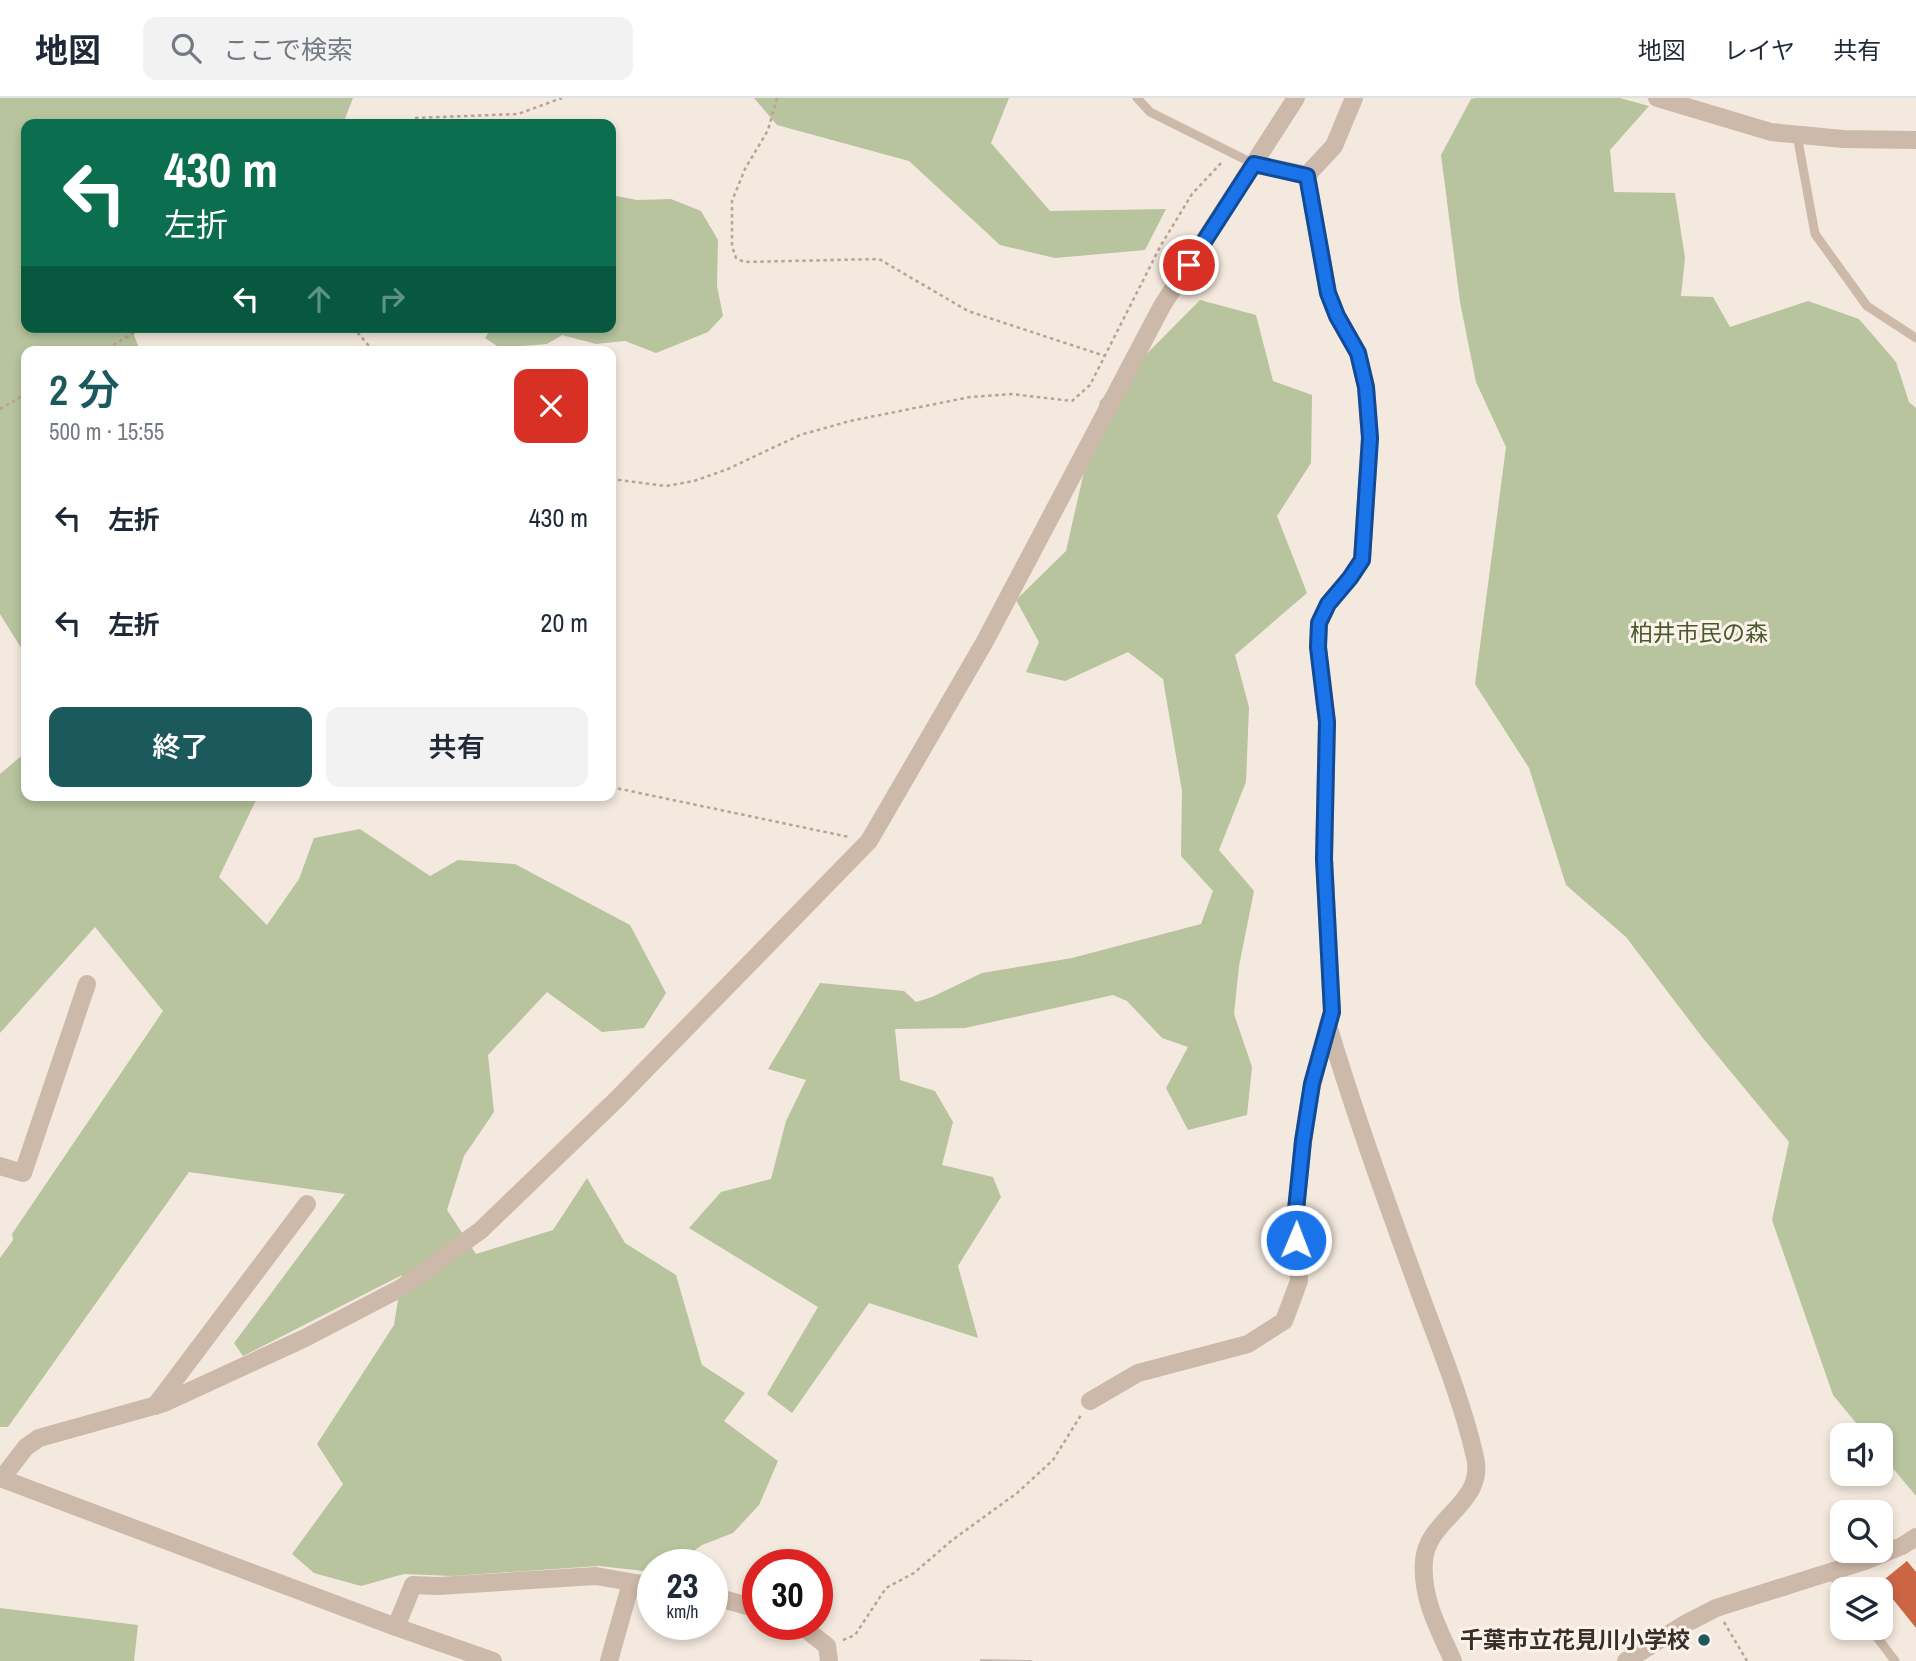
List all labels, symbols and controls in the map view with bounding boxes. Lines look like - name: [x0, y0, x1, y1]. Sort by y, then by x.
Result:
- search box: [143, 17, 633, 80]
- text: 地図: [35, 28, 101, 72]
- icon: search: [167, 29, 205, 67]
- text: ここで検索: [223, 32, 353, 67]
- text: 地図: [1638, 34, 1686, 66]
- text: レイヤ: [1724, 34, 1795, 66]
- text: 共有: [1833, 34, 1881, 66]
- text: 430 m: [164, 136, 278, 202]
- icon: left: [49, 147, 140, 238]
- text: 左折: [164, 203, 228, 246]
- pin: [1159, 235, 1219, 295]
- icon: arrive: [1170, 246, 1208, 284]
- icon: left: [227, 280, 265, 318]
- icon: ahead: [300, 280, 338, 318]
- icon: right: [373, 280, 411, 318]
- text: 2 分: [49, 362, 120, 418]
- button: close: [514, 369, 588, 443]
- text: 500 m · 15:55: [49, 416, 164, 447]
- icon: left: [49, 499, 87, 537]
- text: 430 m: [529, 500, 588, 535]
- text: 左折: [108, 502, 160, 537]
- icon: left: [49, 604, 87, 642]
- text: 20 m: [541, 605, 588, 640]
- text: 左折: [108, 607, 160, 642]
- park label: 柏井市民の森: [1630, 617, 1768, 648]
- button: 終了: [49, 707, 312, 787]
- button: 共有: [326, 707, 588, 787]
- position arrow: [1259, 1203, 1333, 1277]
- map controls: [1830, 1423, 1893, 1640]
- button: sound: [1830, 1423, 1893, 1486]
- button: search: [1830, 1500, 1893, 1563]
- speed limit sign: 30: [742, 1549, 833, 1640]
- text: 23: [667, 1562, 698, 1609]
- button: layers: [1830, 1577, 1893, 1640]
- text: km/h: [667, 1599, 699, 1624]
- place label: 千葉市立花見川小学校: [1460, 1624, 1690, 1655]
- marker: 千葉市立花見川小学校: [1696, 1632, 1712, 1648]

